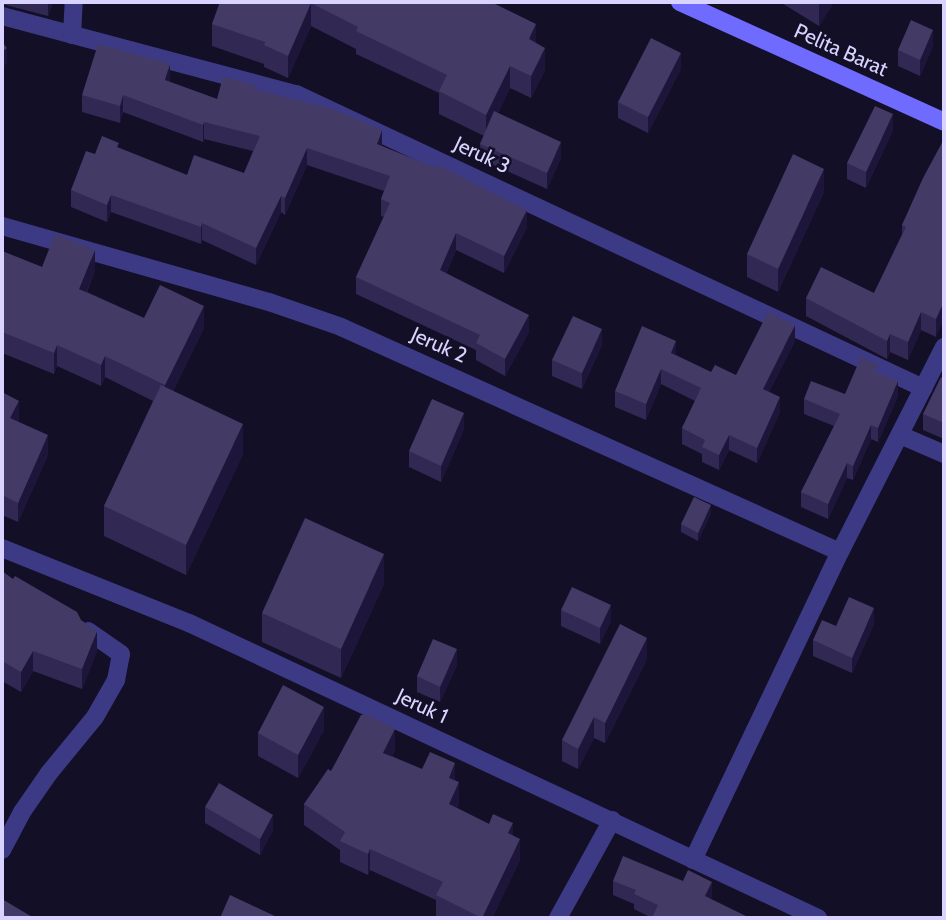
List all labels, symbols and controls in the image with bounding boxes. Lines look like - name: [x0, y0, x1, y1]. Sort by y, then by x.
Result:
- street label: Pelita Barat: [790, 18, 892, 82]
- street label: Jeruk 3: [450, 131, 514, 179]
- street label: Jeruk 2: [407, 322, 471, 368]
- street label: Jeruk 1: [392, 683, 452, 729]

